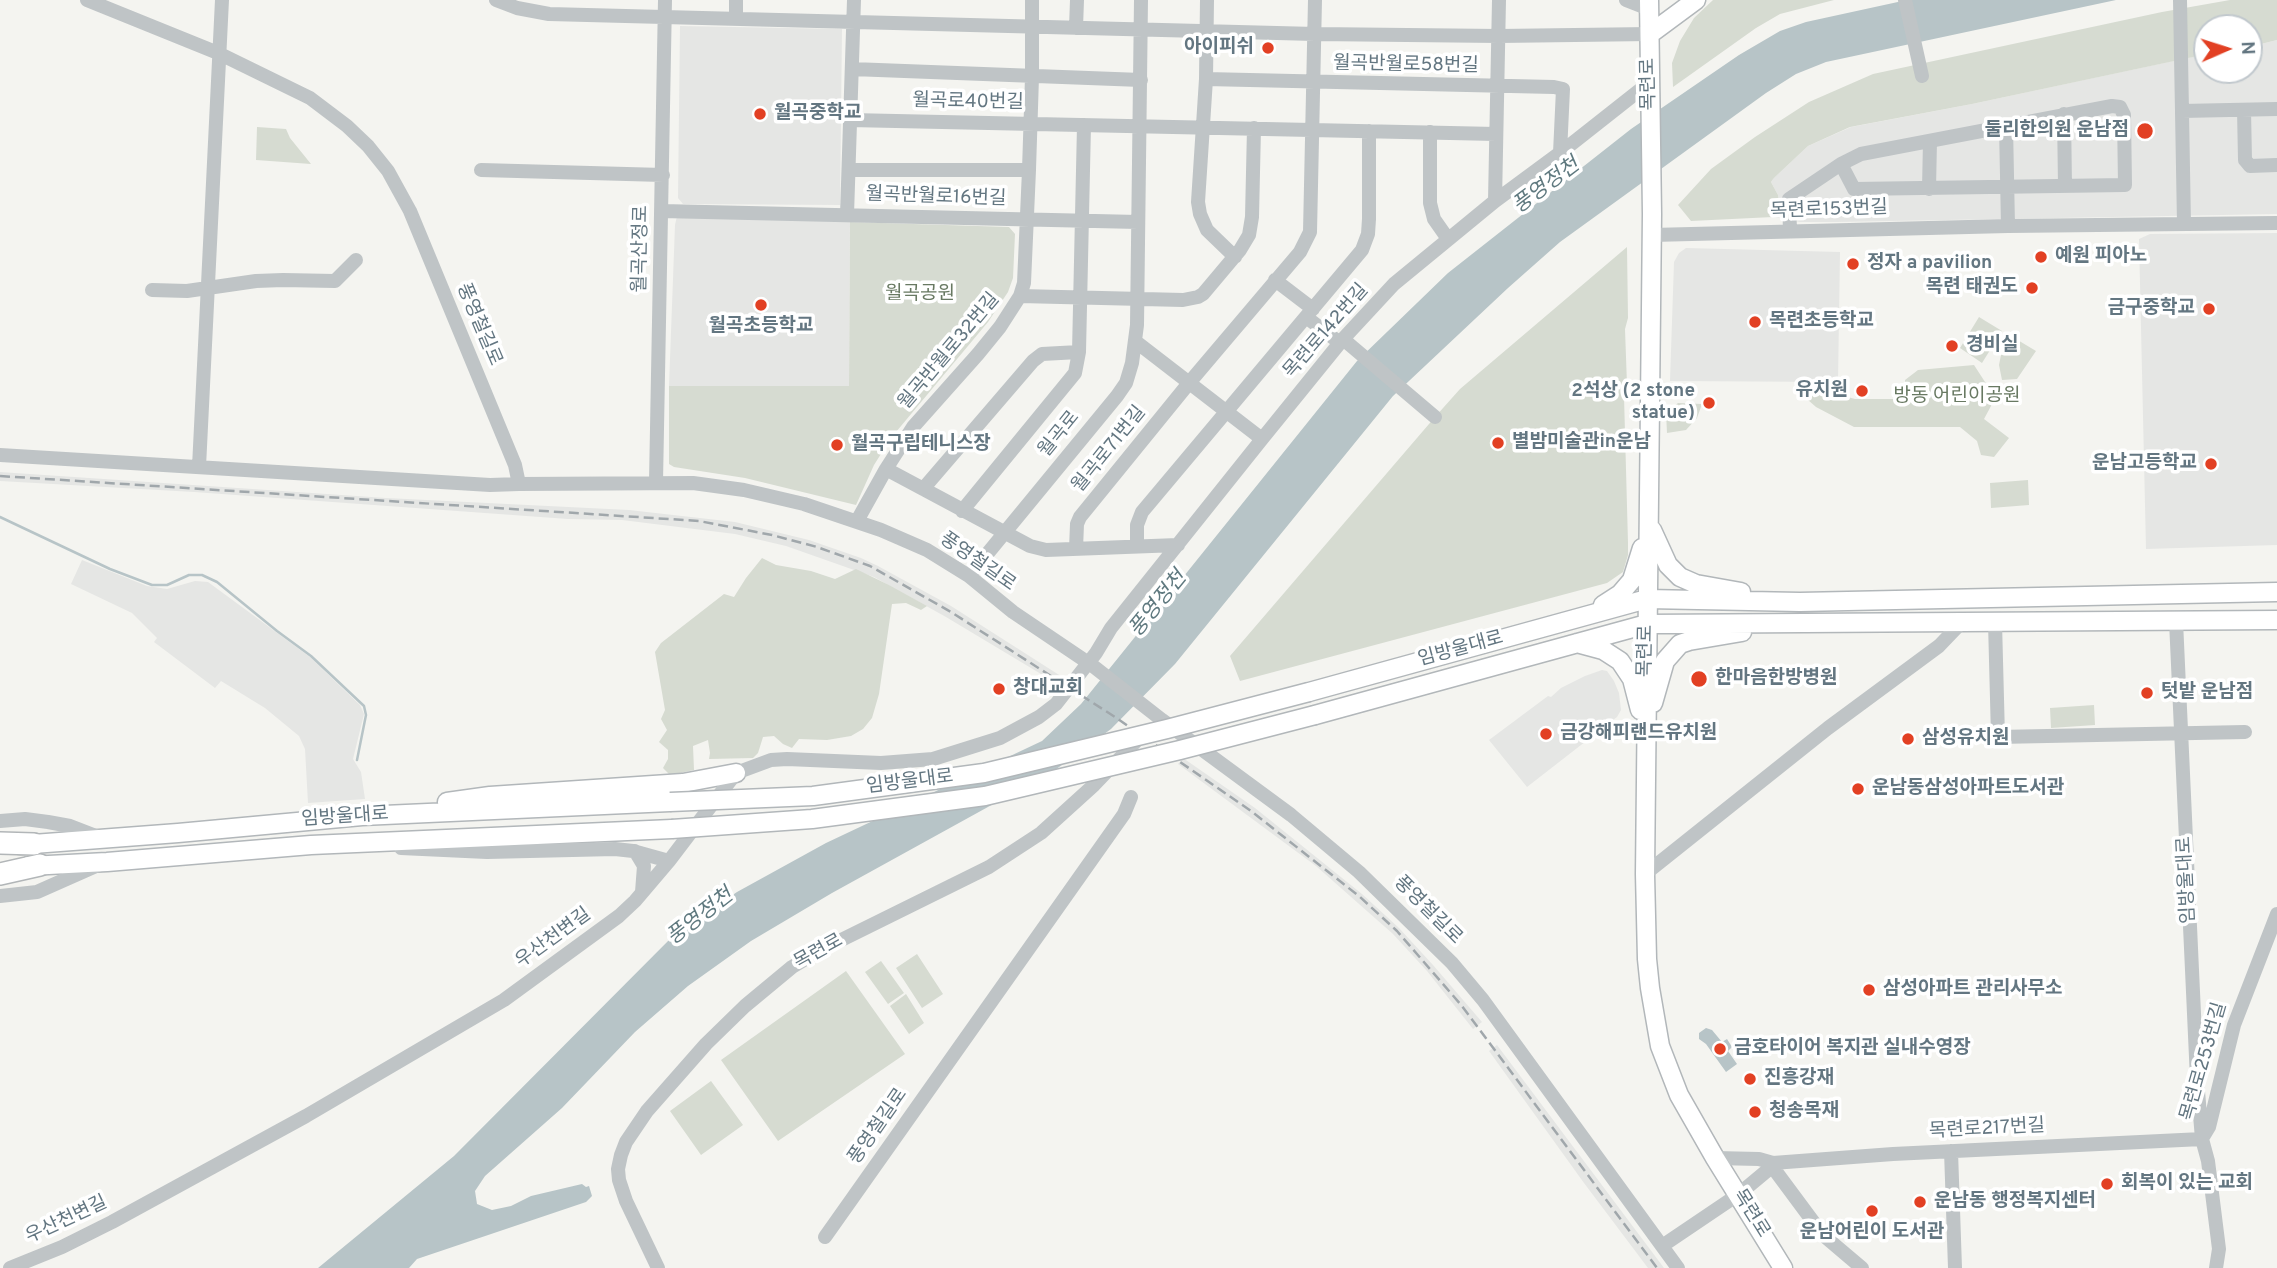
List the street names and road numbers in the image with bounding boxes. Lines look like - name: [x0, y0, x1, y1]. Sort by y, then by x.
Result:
- street label: 월곡반월로58번길: [1333, 53, 1479, 79]
- street label: 목련로: [1638, 58, 1662, 110]
- street label: 월곡로40번길: [912, 91, 1024, 115]
- street label: 월곡반월로16번길: [865, 184, 1007, 212]
- street label: 목련로153번길: [1770, 198, 1888, 224]
- street label: 월곡산정로: [630, 205, 654, 293]
- street label: 풍영철길로: [450, 280, 506, 370]
- street label: 목련로142번길: [1280, 280, 1374, 384]
- street label: 월곡반월로32번길: [895, 289, 1005, 415]
- street label: 월곡로71번길: [1068, 402, 1152, 498]
- street label: 월곡로: [1035, 407, 1085, 463]
- street label: 풍영철길로: [935, 529, 1019, 597]
- street label: 목련로: [1635, 625, 1659, 677]
- street label: 임방울대로: [1416, 628, 1506, 672]
- street label: 임방울대로: [865, 766, 955, 800]
- street label: 임방울대로: [301, 804, 389, 832]
- street label: 임방울대로: [2174, 836, 2202, 924]
- street label: 풍영철길로: [1388, 872, 1466, 950]
- street label: 우산천변길: [512, 904, 596, 974]
- street label: 목련로: [791, 930, 847, 976]
- street label: 목련로253번길: [2177, 1000, 2233, 1124]
- street label: 풍영철길로: [845, 1085, 913, 1169]
- street label: 목련로217번길: [1929, 1116, 2045, 1144]
- street label: 목련로: [1726, 1186, 1774, 1242]
- street label: 우산천변길: [23, 1192, 111, 1250]

